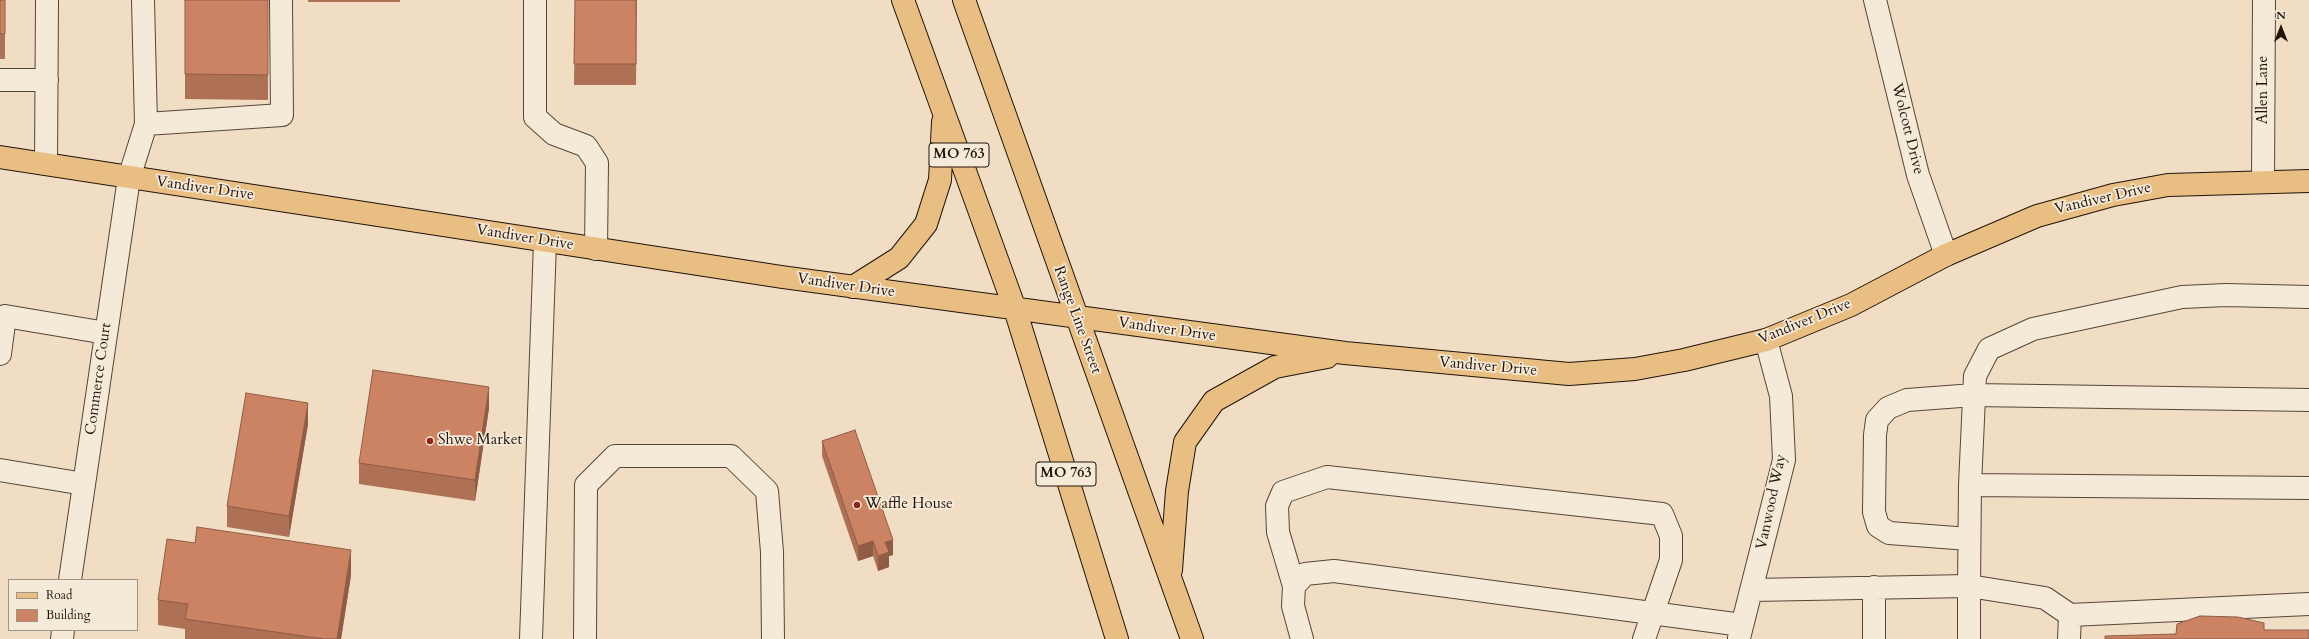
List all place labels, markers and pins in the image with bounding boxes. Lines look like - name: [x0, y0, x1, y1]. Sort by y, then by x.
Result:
- place label: Shwe Market: [438, 432, 522, 450]
- marker: Shwe Market: [425, 436, 435, 446]
- place label: Waffle House: [865, 496, 953, 514]
- marker: Waffle House: [852, 500, 862, 510]

